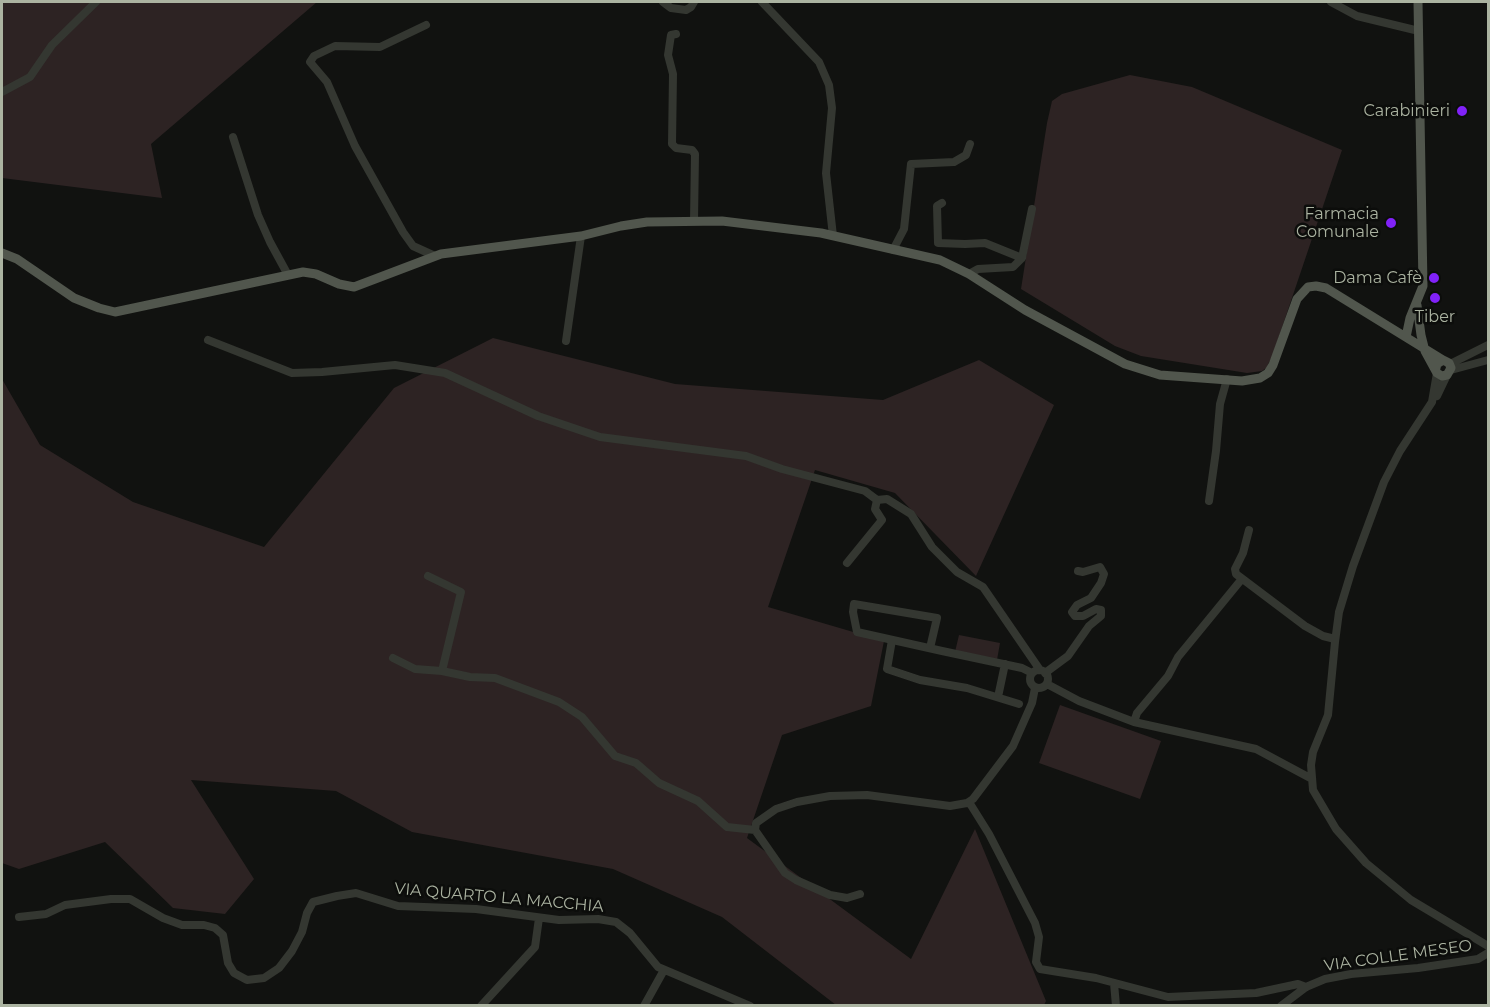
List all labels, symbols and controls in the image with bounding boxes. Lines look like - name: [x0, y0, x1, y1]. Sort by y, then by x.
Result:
- place label: Carabinieri: [1364, 101, 1450, 121]
- marker: Carabinieri: [1455, 104, 1469, 118]
- place label: Farmacia Comunale: [1296, 204, 1379, 242]
- marker: Farmacia Comunale: [1384, 216, 1398, 230]
- place label: Dama Cafè: [1333, 268, 1422, 288]
- marker: Dama Cafè: [1427, 271, 1441, 285]
- marker: Tiber: [1428, 291, 1442, 305]
- place label: Tiber: [1415, 307, 1455, 327]
- street label: VIA QUARTO LA MACCHIA: [394, 879, 604, 917]
- street label: VIA COLLE MESEO: [1323, 936, 1473, 976]

